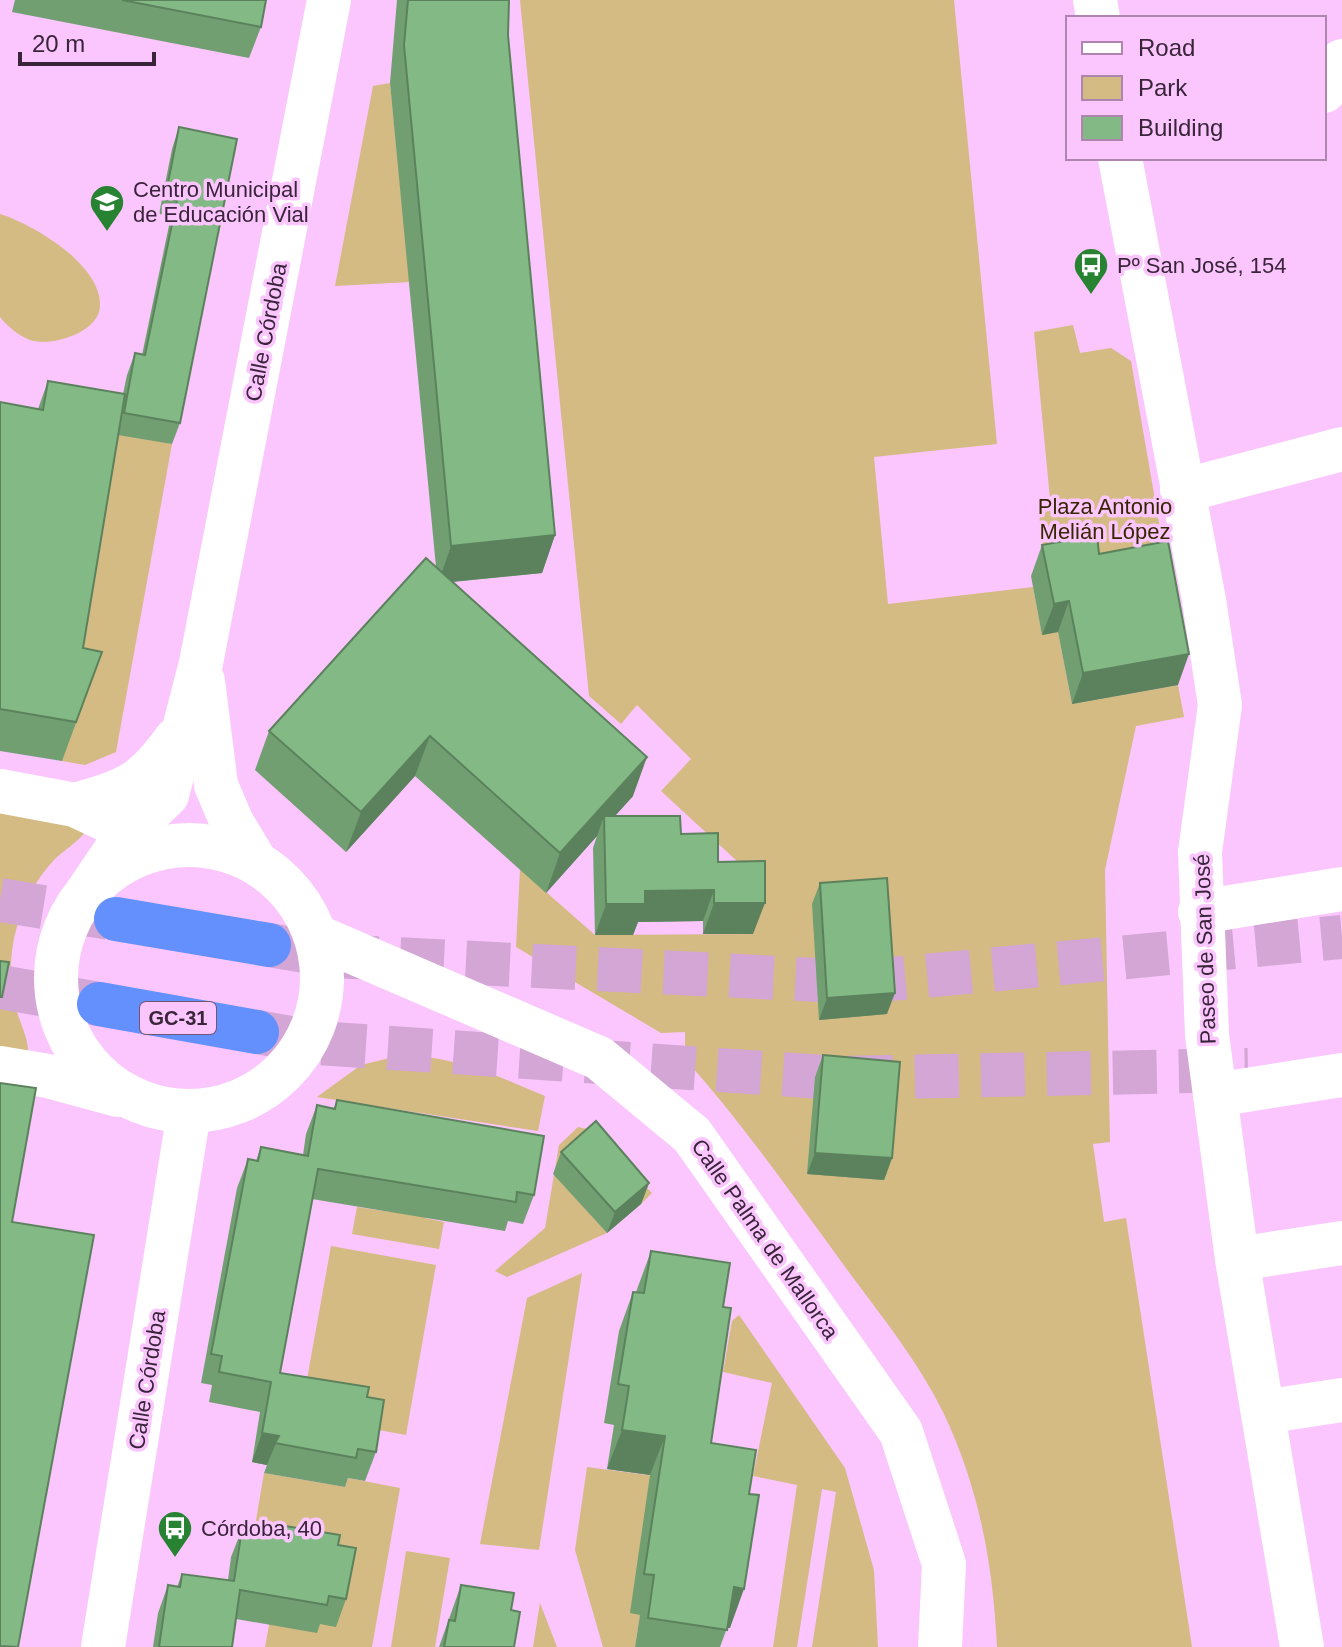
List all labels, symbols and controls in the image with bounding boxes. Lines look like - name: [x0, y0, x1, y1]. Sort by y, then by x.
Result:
- scale bar: [20, 16, 154, 66]
- legend: [1066, 16, 1326, 160]
- text: 20 m: [32, 30, 85, 57]
- text: Road: [1138, 34, 1195, 61]
- text: Park: [1138, 74, 1188, 101]
- text: Building: [1138, 114, 1223, 141]
- place label: Centro Municipal de Educación Vial: [133, 177, 309, 227]
- school or university icon: Centro Municipal de Educación Vial: [88, 183, 126, 233]
- bus stop icon: Pº San José, 154: [1072, 246, 1110, 296]
- place label: Pº San José, 154: [1117, 253, 1286, 278]
- street label: Calle Córdoba: [240, 260, 292, 403]
- park label: Plaza Antonio Melián López: [1038, 494, 1172, 544]
- street label: Paseo de San José: [1189, 853, 1221, 1045]
- road number: GC-31: [140, 1002, 216, 1034]
- street label: Calle Palma de Mallorca: [686, 1134, 844, 1344]
- street label: Calle Córdoba: [124, 1308, 170, 1451]
- bus stop icon: Córdoba, 40: [156, 1509, 194, 1559]
- place label: Córdoba, 40: [201, 1516, 322, 1541]

